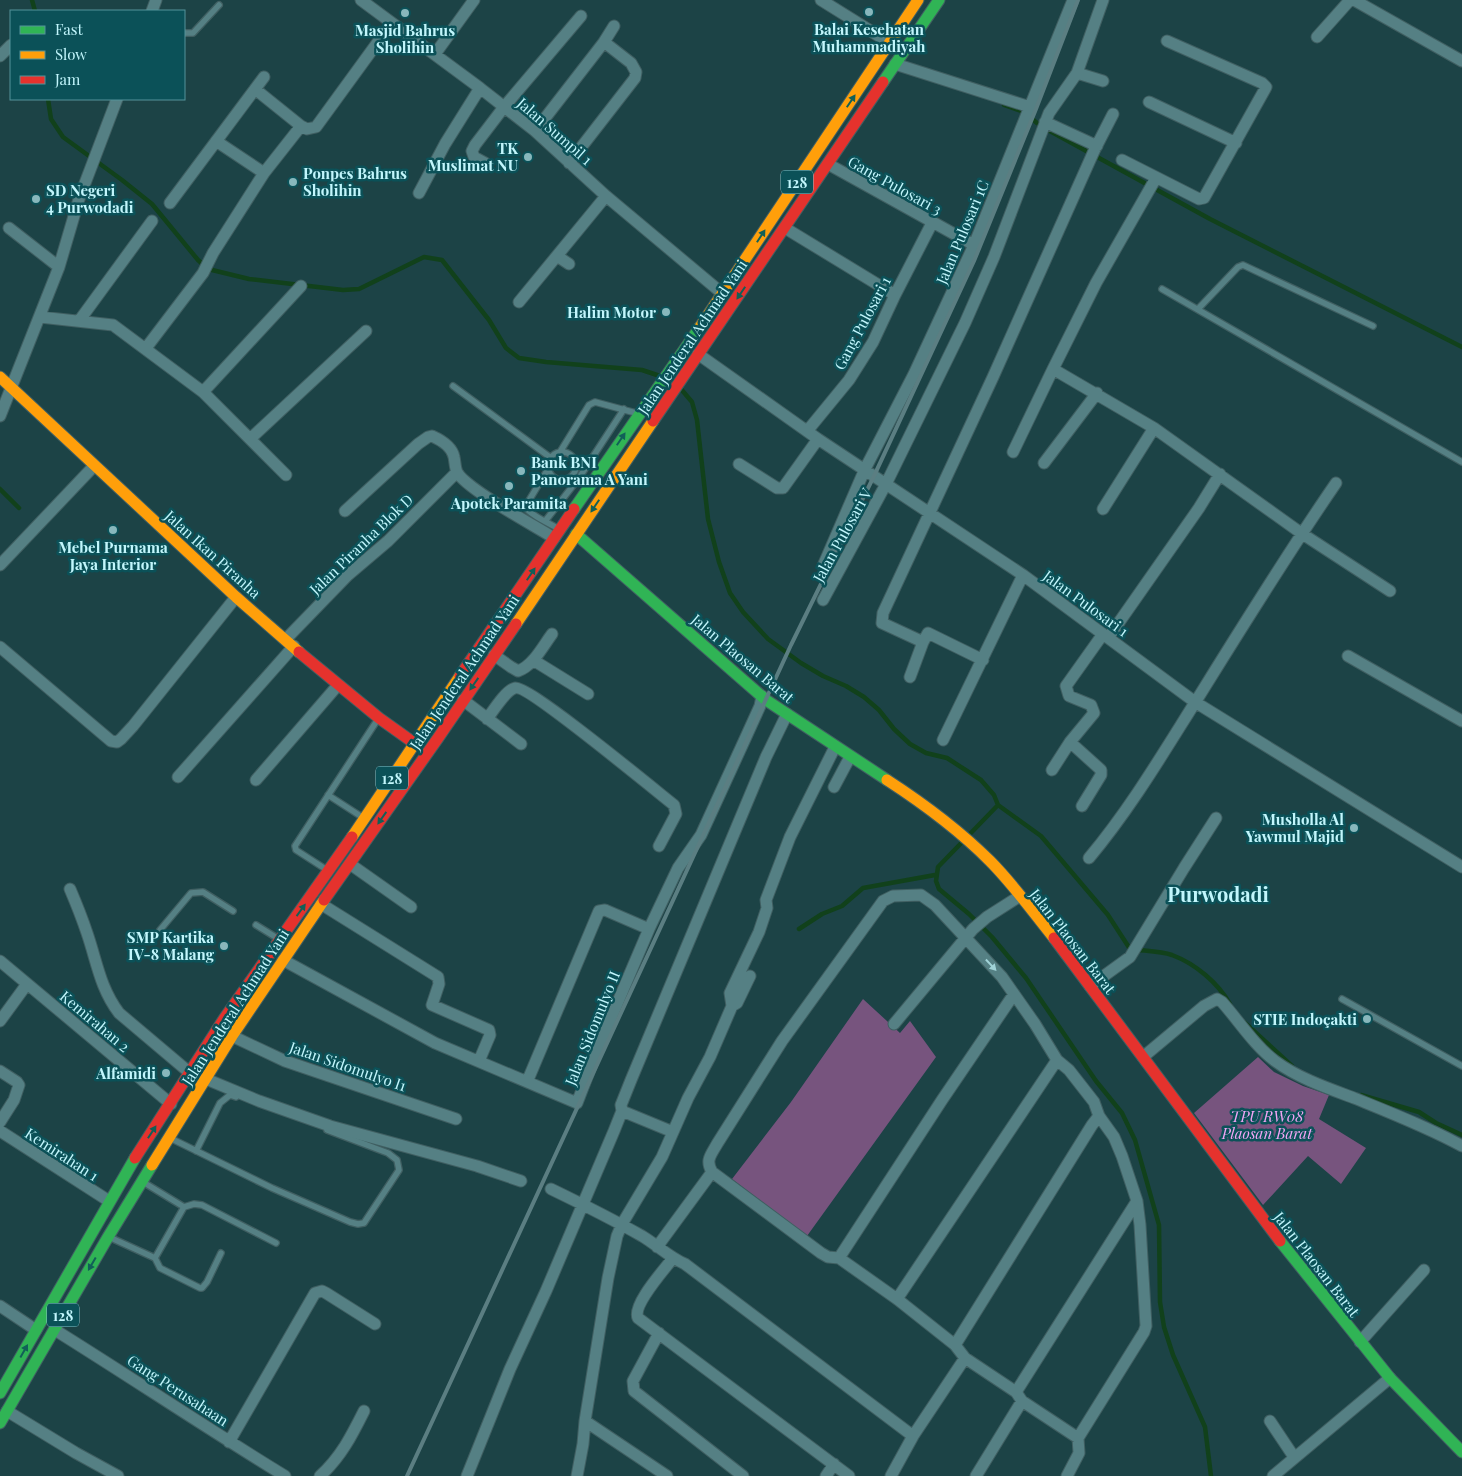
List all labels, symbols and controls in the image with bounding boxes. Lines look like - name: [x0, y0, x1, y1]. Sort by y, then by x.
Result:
- marker: Balai Kesehatan Muhammadiyah: [863, 6, 875, 18]
- marker: Masjid Bahrus Sholihin: [399, 7, 411, 19]
- legend: [10, 10, 185, 100]
- text: Fast: [55, 19, 84, 39]
- place label: Balai Kesehatan Muhammadiyah: [813, 19, 925, 56]
- place label: Masjid Bahrus Sholihin: [355, 20, 455, 57]
- text: Slow: [55, 44, 87, 64]
- text: Jam: [54, 69, 81, 89]
- street label: Jalan Sumpil 1: [512, 92, 597, 169]
- one-way arrow: [846, 94, 856, 107]
- place label: TK Muslimat NU: [428, 138, 519, 175]
- marker: TK Muslimat NU: [522, 151, 534, 163]
- street label: Gang Pulosari 3: [845, 151, 946, 219]
- place label: Ponpes Bahrus Sholihin: [303, 163, 407, 200]
- road number: 128: [781, 170, 813, 193]
- marker: Ponpes Bahrus Sholihin: [287, 176, 299, 188]
- street label: Jalan Pulosari 1C: [931, 177, 993, 288]
- place label: SD Negeri 4 Purwodadi: [46, 180, 134, 217]
- marker: SD Negeri 4 Purwodadi: [30, 193, 42, 205]
- one-way arrow: [757, 229, 766, 243]
- street label: Jalan Jenderal Achmad Yani: [632, 255, 752, 419]
- street label: Gang Pulosari 1: [829, 273, 895, 373]
- one-way arrow: [736, 286, 746, 299]
- place label: Halim Motor: [567, 302, 656, 322]
- marker: Halim Motor: [660, 306, 672, 318]
- one-way arrow: [616, 432, 626, 446]
- place label: Bank BNI Panorama A Yani: [531, 452, 648, 489]
- marker: Bank BNI Panorama A Yani: [515, 465, 527, 477]
- marker: Apotek Paramita: [503, 480, 515, 492]
- street label: Jalan Pulosari V: [807, 484, 876, 586]
- street label: Jalan Piranha Blok D: [304, 489, 417, 599]
- place label: Apotek Paramita: [450, 493, 567, 513]
- one-way arrow: [590, 499, 600, 513]
- street label: Jalan Ikan Piranha: [160, 505, 266, 603]
- marker: Mebel Purnama Jaya Interior: [107, 524, 119, 536]
- place label: Mebel Purnama Jaya Interior: [58, 537, 168, 574]
- street label: Jalan Pulosari 1: [1039, 565, 1133, 641]
- one-way arrow: [526, 567, 536, 580]
- street label: Jalan Jenderal Achmad Yani: [404, 590, 524, 754]
- street label: Jalan Plaosan Barat: [687, 608, 799, 707]
- one-way arrow: [469, 677, 479, 691]
- road number: 128: [376, 766, 408, 790]
- place label: Musholla Al Yawmul Majid: [1245, 809, 1344, 846]
- one-way arrow: [377, 811, 387, 824]
- marker: Musholla Al Yawmul Majid: [1348, 822, 1360, 834]
- district label: Purwodadi: [1167, 880, 1269, 907]
- street label: Jalan Plaosan Barat: [1025, 884, 1121, 998]
- one-way arrow: [296, 903, 306, 917]
- street label: Jalan Jenderal Achmad Yani: [176, 924, 293, 1090]
- place label: SMP Kartika IV-8 Malang: [127, 927, 215, 964]
- marker: SMP Kartika IV-8 Malang: [218, 940, 230, 952]
- one-way arrow: [985, 959, 997, 971]
- street label: Jalan Sidomulyo II: [560, 968, 624, 1089]
- street label: Kemirahan 2: [56, 986, 134, 1056]
- place label: STIE Indoçakti: [1253, 1009, 1357, 1029]
- marker: STIE Indoçakti: [1361, 1013, 1373, 1025]
- street label: Jalan Sidomulyo I1: [286, 1036, 409, 1095]
- place label: Alfamidi: [95, 1063, 156, 1083]
- marker: Alfamidi: [160, 1067, 172, 1079]
- park label: TPU RW08 Plaosan Barat: [1221, 1106, 1313, 1143]
- street label: Kemirahan 1: [21, 1123, 103, 1185]
- one-way arrow: [148, 1126, 157, 1139]
- street label: Jalan Plaosan Barat: [1269, 1207, 1365, 1321]
- one-way arrow: [88, 1258, 97, 1271]
- road number: 128: [47, 1304, 79, 1326]
- one-way arrow: [20, 1344, 28, 1358]
- street label: Gang Perusahaan: [124, 1350, 232, 1430]

